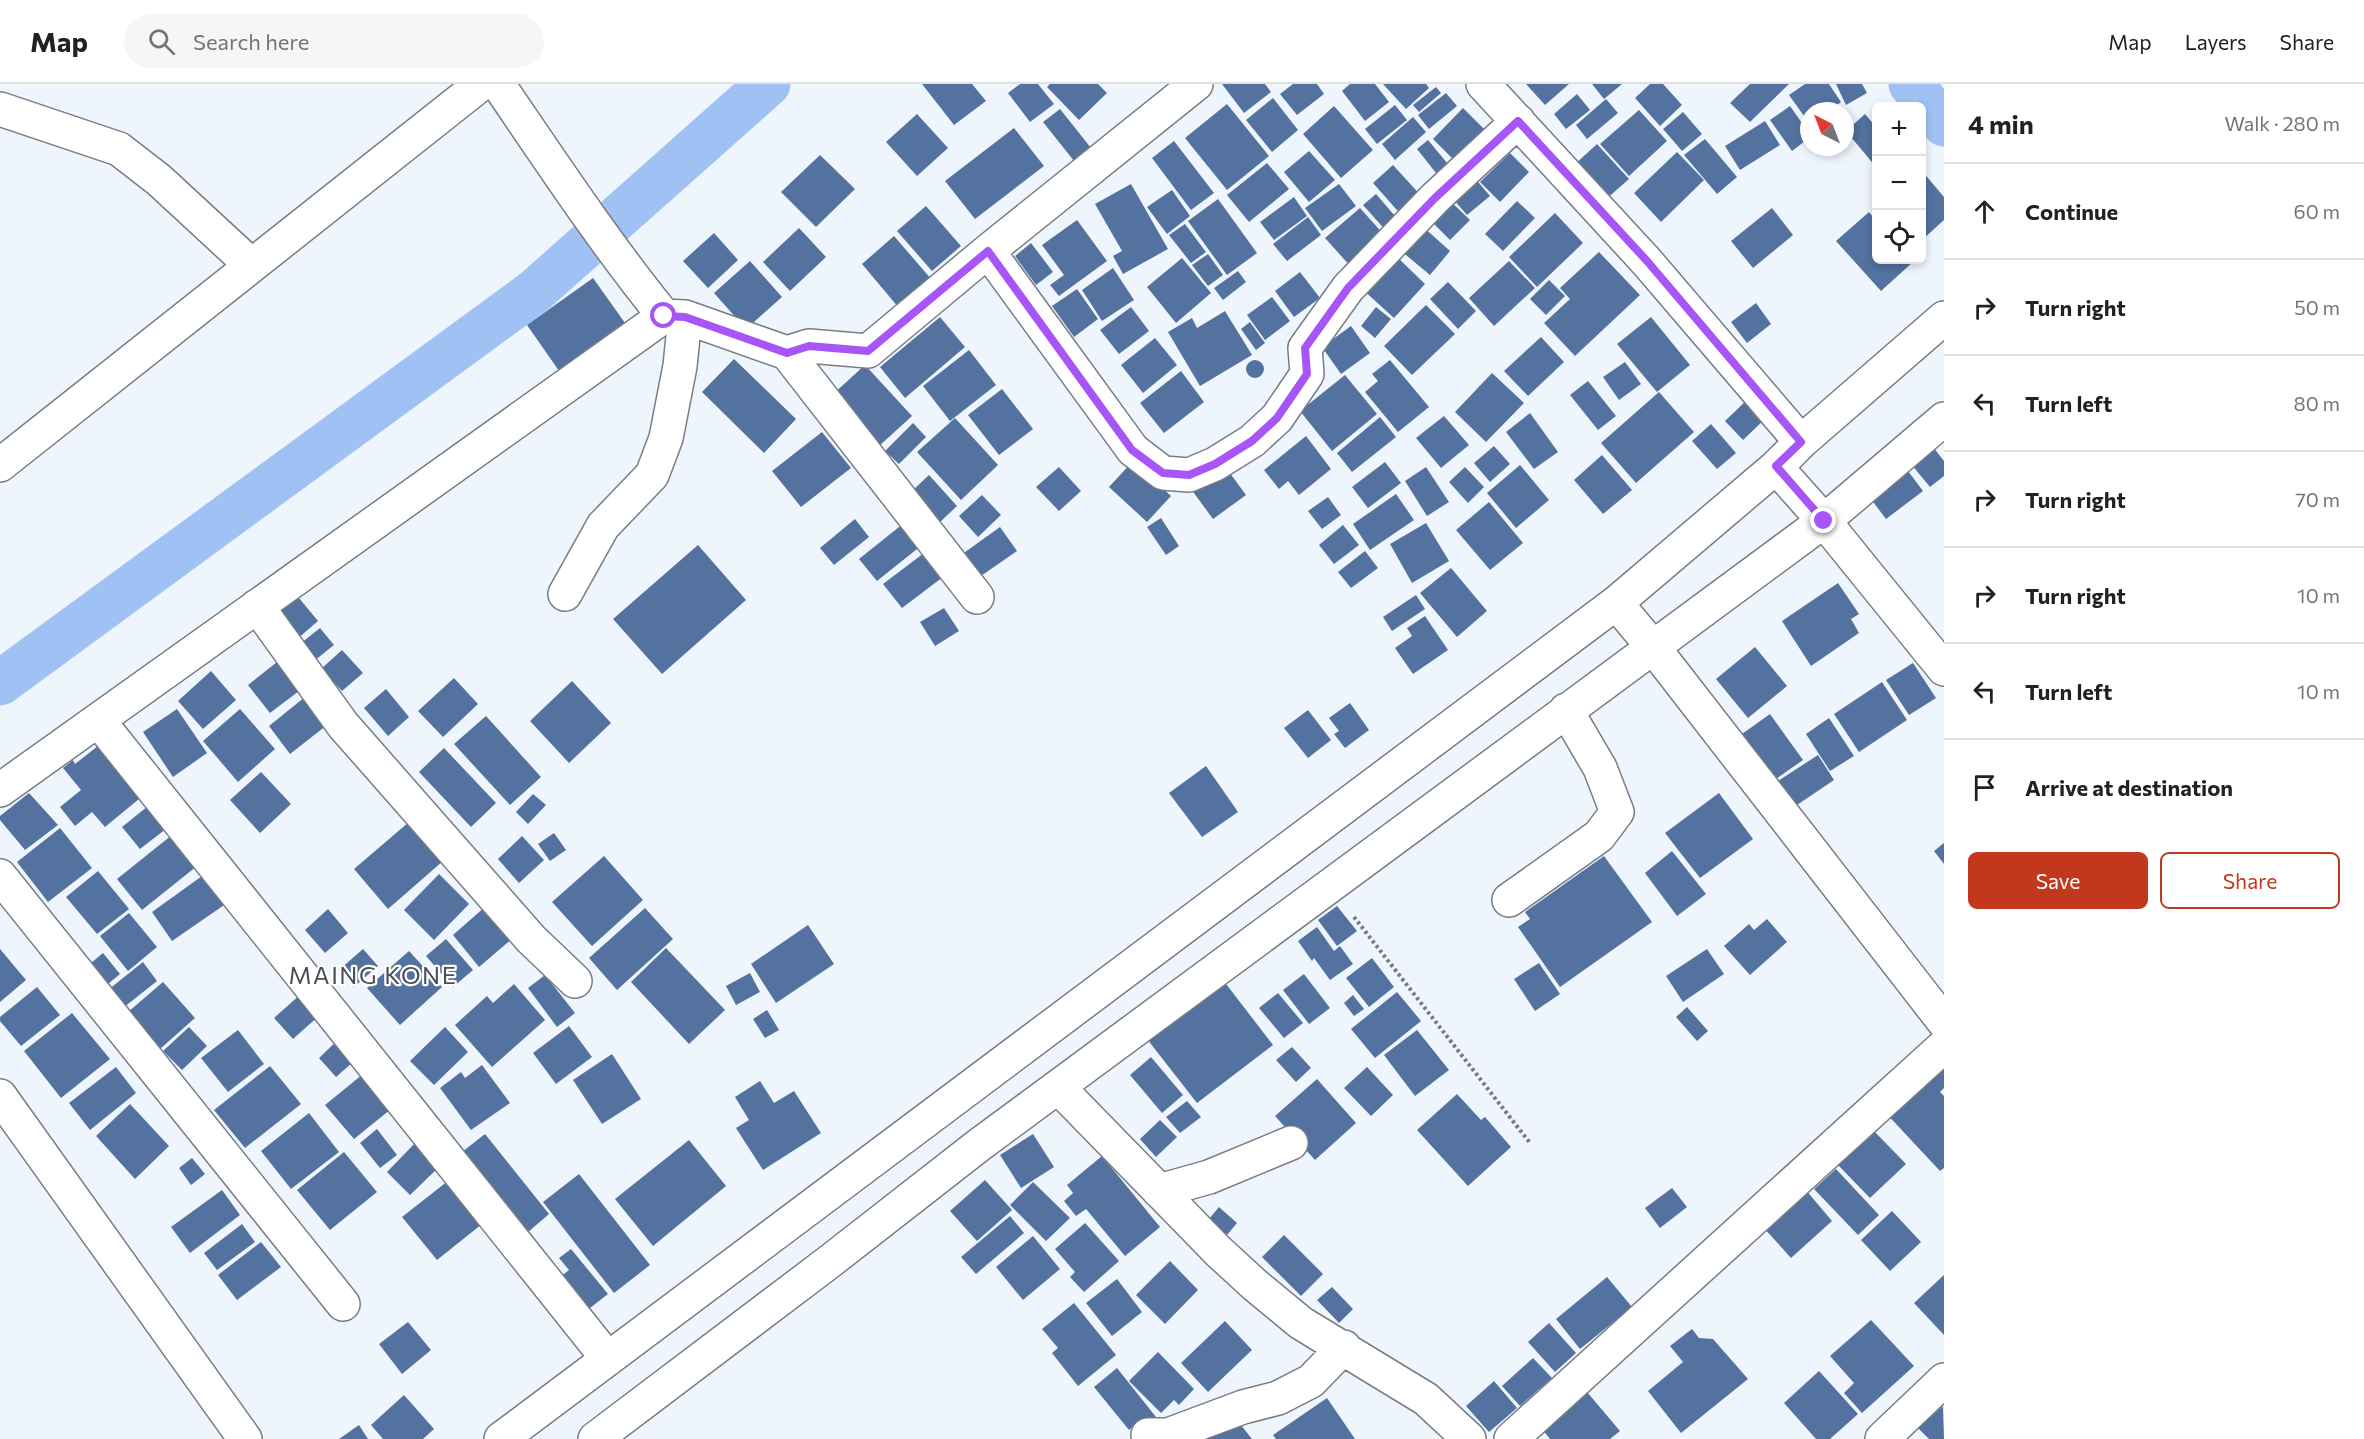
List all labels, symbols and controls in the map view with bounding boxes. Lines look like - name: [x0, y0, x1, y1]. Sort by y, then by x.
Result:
- search box: [124, 14, 544, 68]
- text: Map: [30, 24, 88, 58]
- icon: search: [145, 25, 178, 58]
- text: Search here: [193, 28, 309, 55]
- text: Map: [2108, 29, 2152, 54]
- text: Layers: [2185, 29, 2247, 54]
- text: Share: [2280, 29, 2334, 54]
- north arrow: [1800, 102, 1854, 156]
- map controls: [1872, 102, 1926, 264]
- button: +: [1872, 102, 1926, 156]
- text: 4 min: [1968, 108, 2034, 139]
- text: Walk · 280 m: [2224, 111, 2340, 135]
- button: −: [1872, 156, 1926, 210]
- icon: ahead: [1968, 195, 2001, 228]
- text: Continue: [2025, 198, 2118, 225]
- text: 60 m: [2294, 199, 2340, 223]
- button: locate: [1872, 210, 1926, 264]
- icon: right: [1968, 291, 2001, 324]
- text: Turn right: [2025, 294, 2126, 321]
- text: 50 m: [2294, 295, 2340, 319]
- route start: [650, 302, 676, 328]
- icon: left: [1968, 387, 2001, 420]
- text: Turn left: [2025, 390, 2112, 417]
- text: 80 m: [2294, 391, 2340, 415]
- icon: right: [1968, 483, 2001, 516]
- text: Turn right: [2025, 486, 2126, 513]
- text: 70 m: [2295, 487, 2340, 511]
- route end: [1810, 507, 1836, 533]
- icon: right: [1968, 579, 2001, 612]
- text: Turn right: [2025, 582, 2126, 609]
- text: 10 m: [2297, 583, 2340, 607]
- icon: left: [1968, 675, 2001, 708]
- text: Turn left: [2025, 678, 2112, 705]
- text: 10 m: [2297, 679, 2340, 703]
- icon: arrive: [1968, 771, 2001, 804]
- text: Arrive at destination: [2025, 774, 2233, 801]
- button: Save: [1968, 852, 2148, 909]
- button: Share: [2160, 852, 2340, 909]
- district label: MAING KONE: [289, 960, 457, 989]

